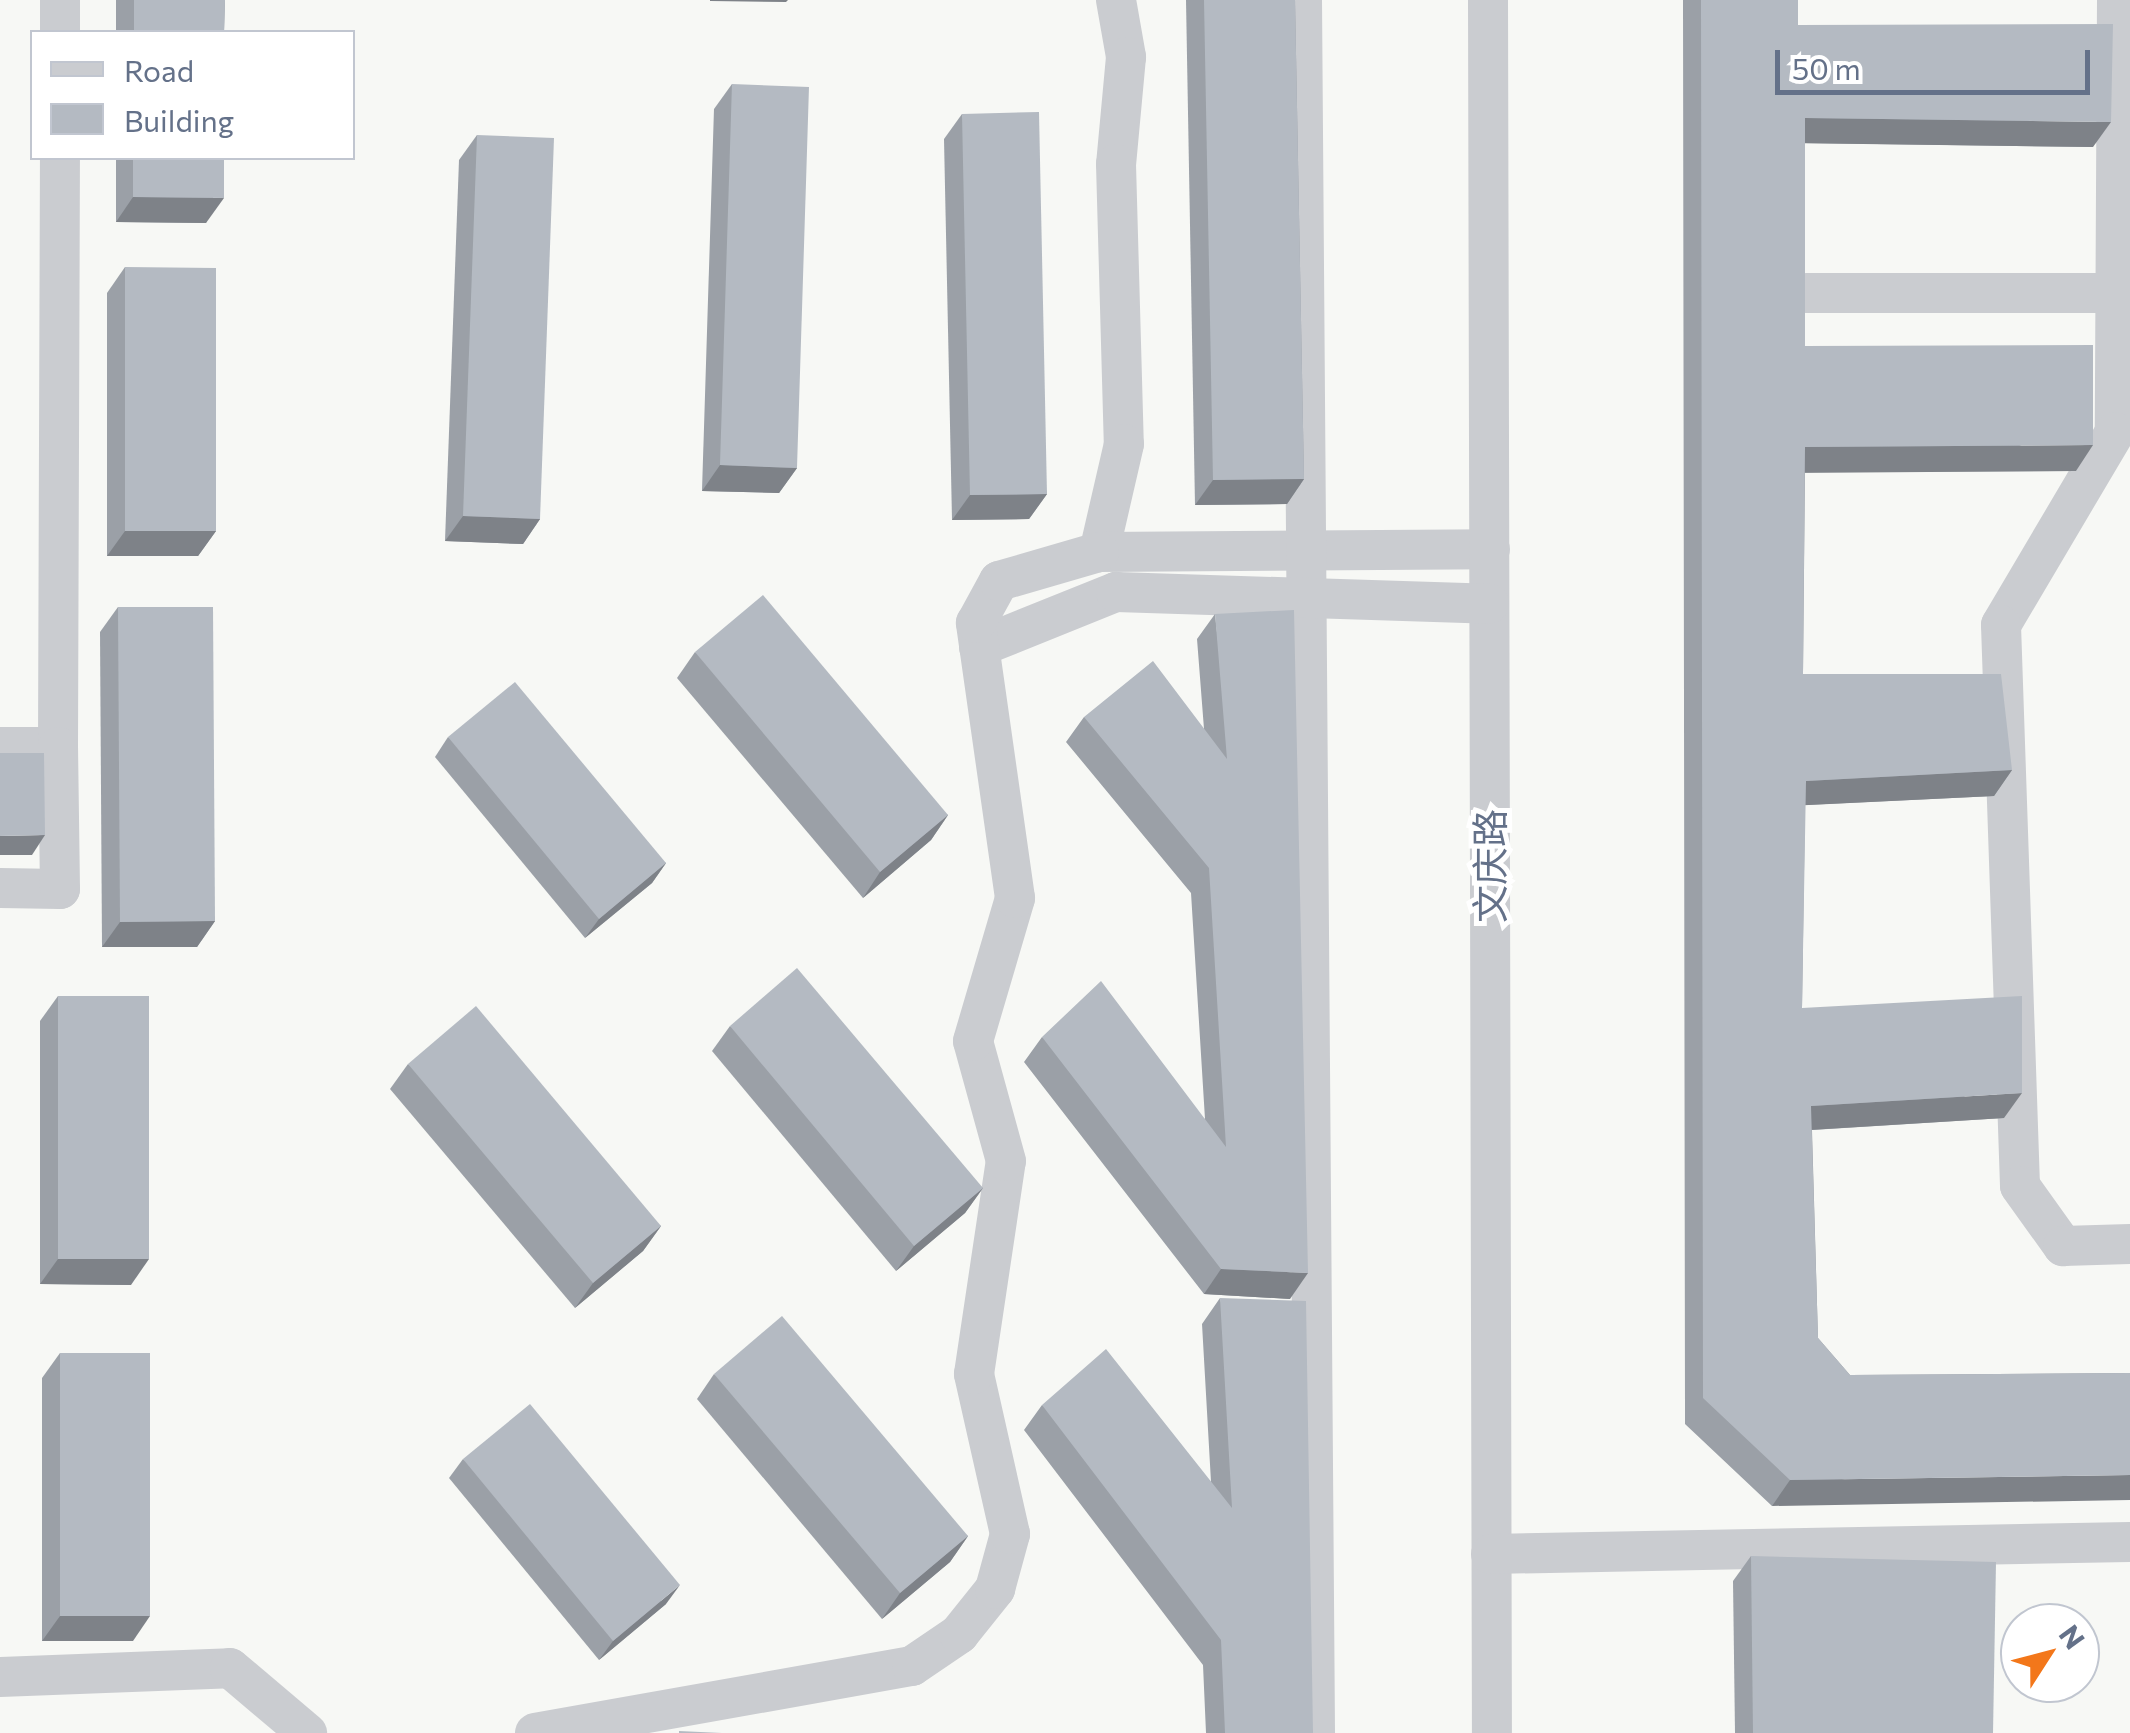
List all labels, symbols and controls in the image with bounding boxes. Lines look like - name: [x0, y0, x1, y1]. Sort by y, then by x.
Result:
- legend: [30, 30, 355, 160]
- scale bar: [1780, 30, 2095, 92]
- text: 50 m: [1792, 49, 1861, 86]
- text: Road: [124, 51, 194, 88]
- text: Building: [124, 101, 234, 138]
- street label: 文庆路: [1466, 809, 1512, 923]
- north arrow: [2000, 1603, 2100, 1703]
- text: N: [2053, 1618, 2093, 1655]

